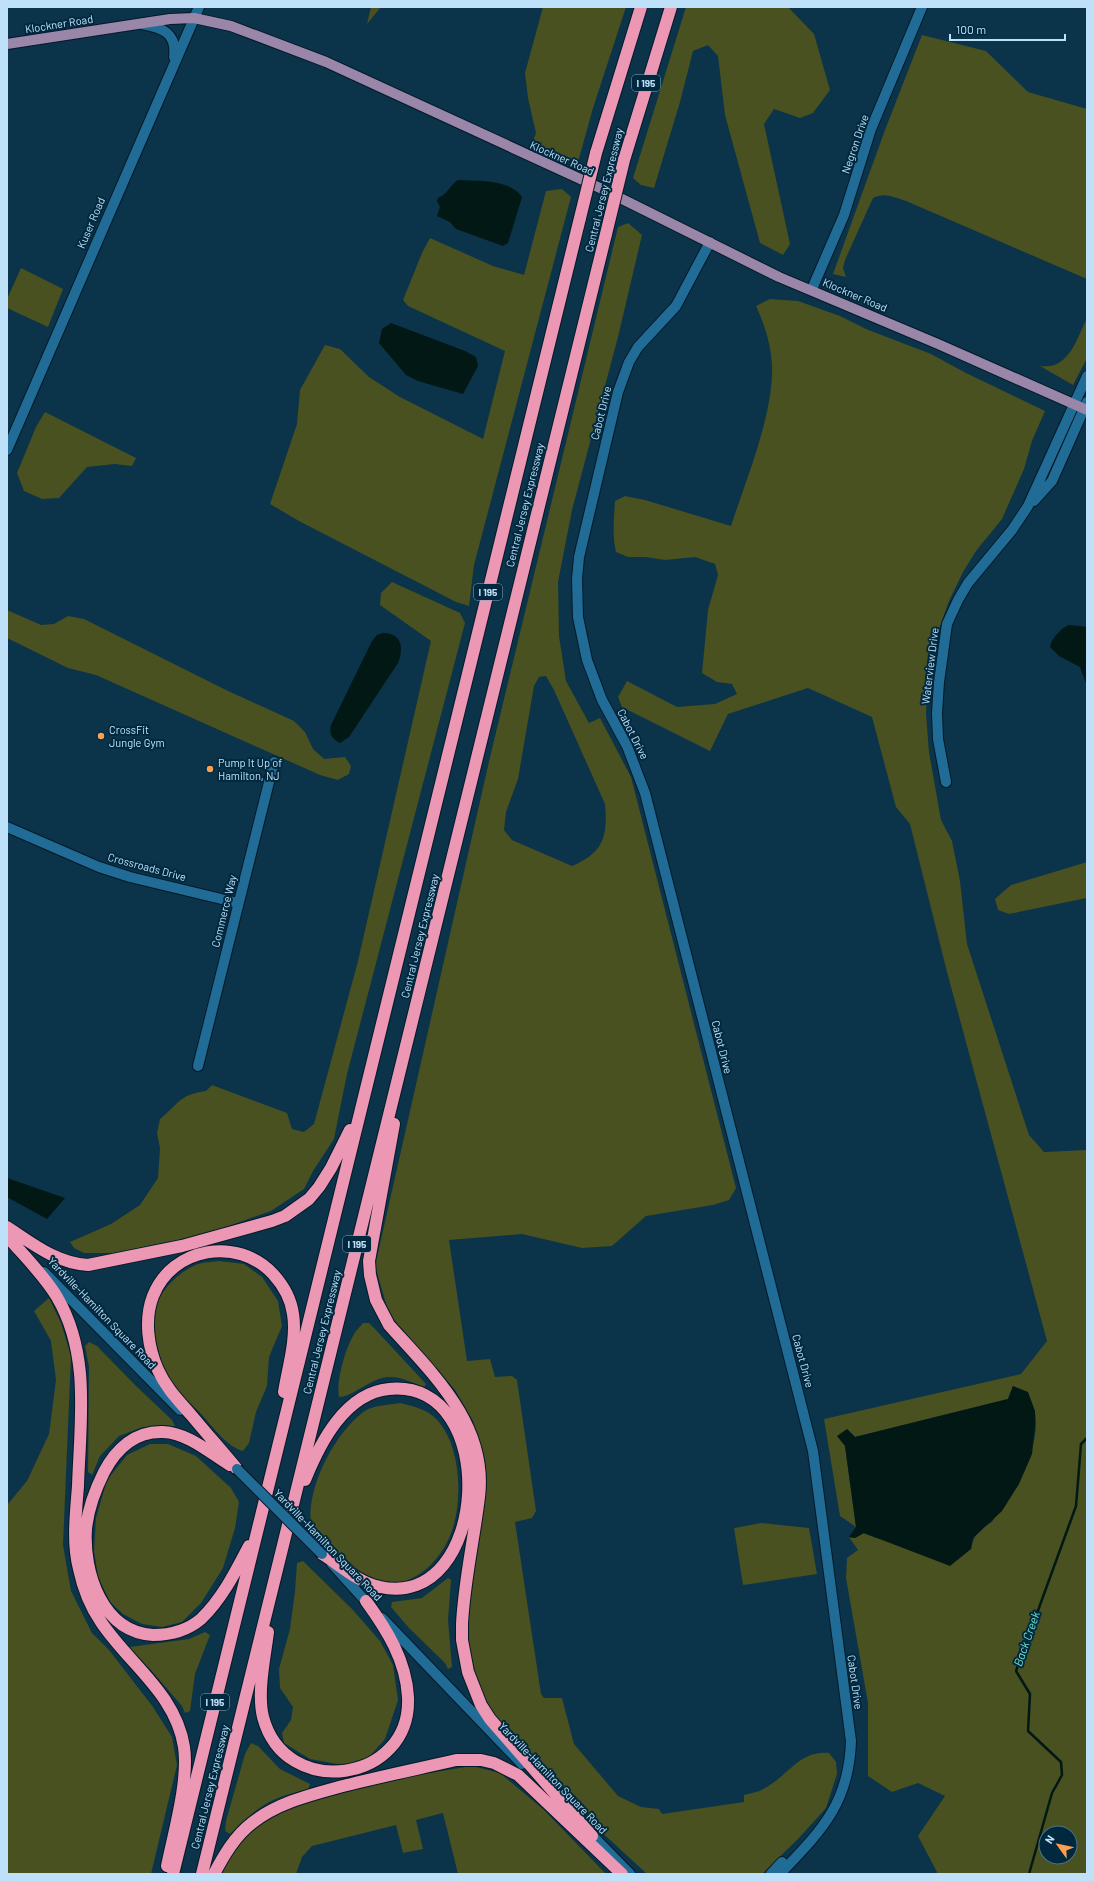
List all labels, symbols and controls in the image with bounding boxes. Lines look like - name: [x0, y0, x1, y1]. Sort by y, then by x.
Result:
- street label: Klockner Road: [24, 12, 94, 35]
- scale bar: [950, 16, 1065, 42]
- text: 100 m: [956, 22, 986, 36]
- road number: I 195: [632, 75, 660, 91]
- street label: Negron Drive: [838, 112, 871, 175]
- street label: Central Jersey Expressway: [582, 126, 625, 253]
- street label: Klockner Road: [528, 138, 596, 177]
- street label: Kuser Road: [74, 195, 107, 250]
- street label: Klockner Road: [821, 275, 889, 314]
- street label: Cabot Drive: [588, 385, 613, 441]
- street label: Central Jersey Expressway: [503, 441, 546, 568]
- road number: I 195: [474, 584, 502, 600]
- street label: Waterview Drive: [918, 627, 941, 705]
- street label: Cabot Drive: [615, 706, 652, 761]
- place label: CrossFit Jungle Gym: [109, 723, 165, 749]
- marker: CrossFit Jungle Gym: [96, 731, 106, 741]
- place label: Pump It Up of Hamilton, NJ: [218, 756, 282, 782]
- marker: Pump It Up of Hamilton, NJ: [205, 764, 215, 774]
- street label: Crossroads Drive: [107, 850, 188, 883]
- street label: Central Jersey Expressway: [398, 872, 441, 999]
- street label: Commerce Way: [208, 873, 239, 948]
- street label: Cabot Drive: [710, 1019, 735, 1075]
- road number: I 195: [343, 1236, 371, 1252]
- street label: Yardville-Hamilton Square Road: [46, 1254, 159, 1371]
- street label: Central Jersey Expressway: [300, 1268, 343, 1395]
- street label: Cabot Drive: [790, 1333, 817, 1389]
- street label: Yardville-Hamilton Square Road: [272, 1486, 385, 1603]
- water label: Back Creek: [1010, 1609, 1042, 1668]
- street label: Cabot Drive: [845, 1654, 866, 1710]
- road number: I 195: [201, 1694, 229, 1710]
- street label: Yardville-Hamilton Square Road: [497, 1719, 610, 1836]
- street label: Central Jersey Expressway: [188, 1723, 231, 1850]
- north arrow: [1038, 1825, 1078, 1865]
- text: N: [1042, 1833, 1057, 1846]

